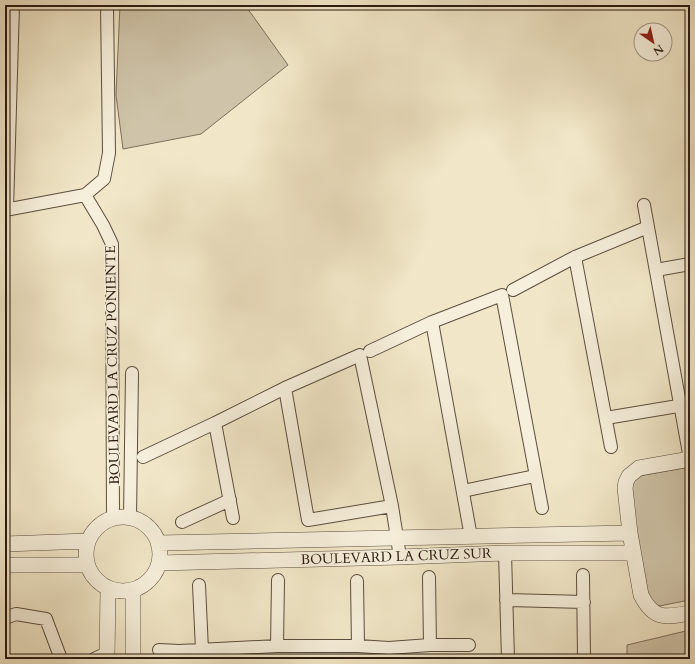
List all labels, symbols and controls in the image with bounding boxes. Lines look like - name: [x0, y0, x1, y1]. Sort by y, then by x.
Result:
- north arrow: [633, 22, 673, 62]
- text: N: [650, 41, 666, 59]
- street label: BOULEVARD LA CRUZ PONIENTE: [101, 245, 124, 485]
- street label: BOULEVARD LA CRUZ SUR: [300, 544, 492, 569]

